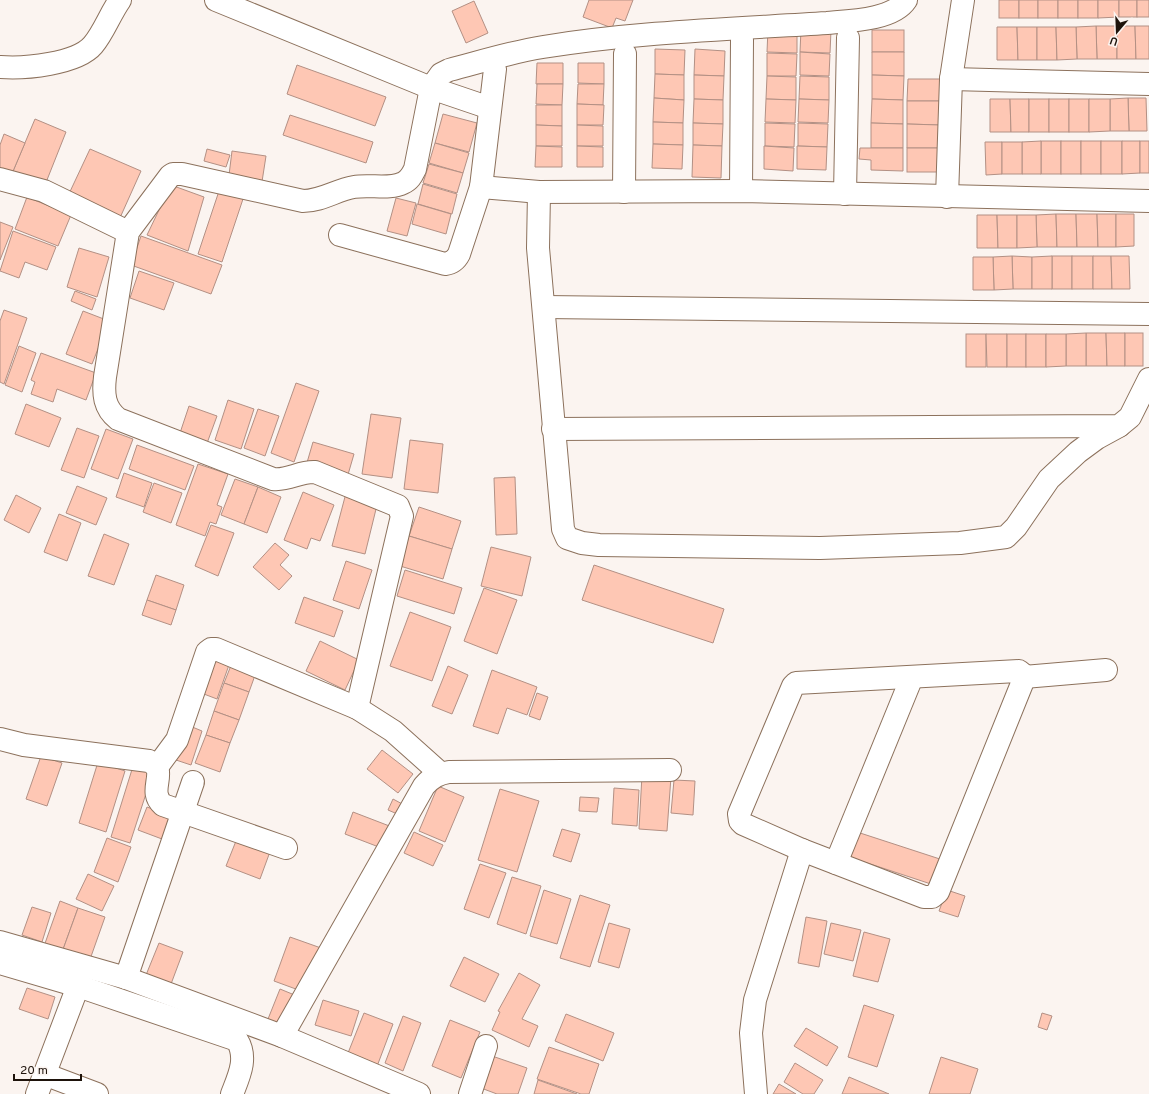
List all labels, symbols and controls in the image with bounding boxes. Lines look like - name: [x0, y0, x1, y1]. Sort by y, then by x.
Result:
- north arrow: [1097, 12, 1137, 52]
- text: U: [1108, 33, 1120, 48]
- scale bar: [14, 1056, 81, 1082]
- text: 20 m: [20, 1063, 48, 1079]

